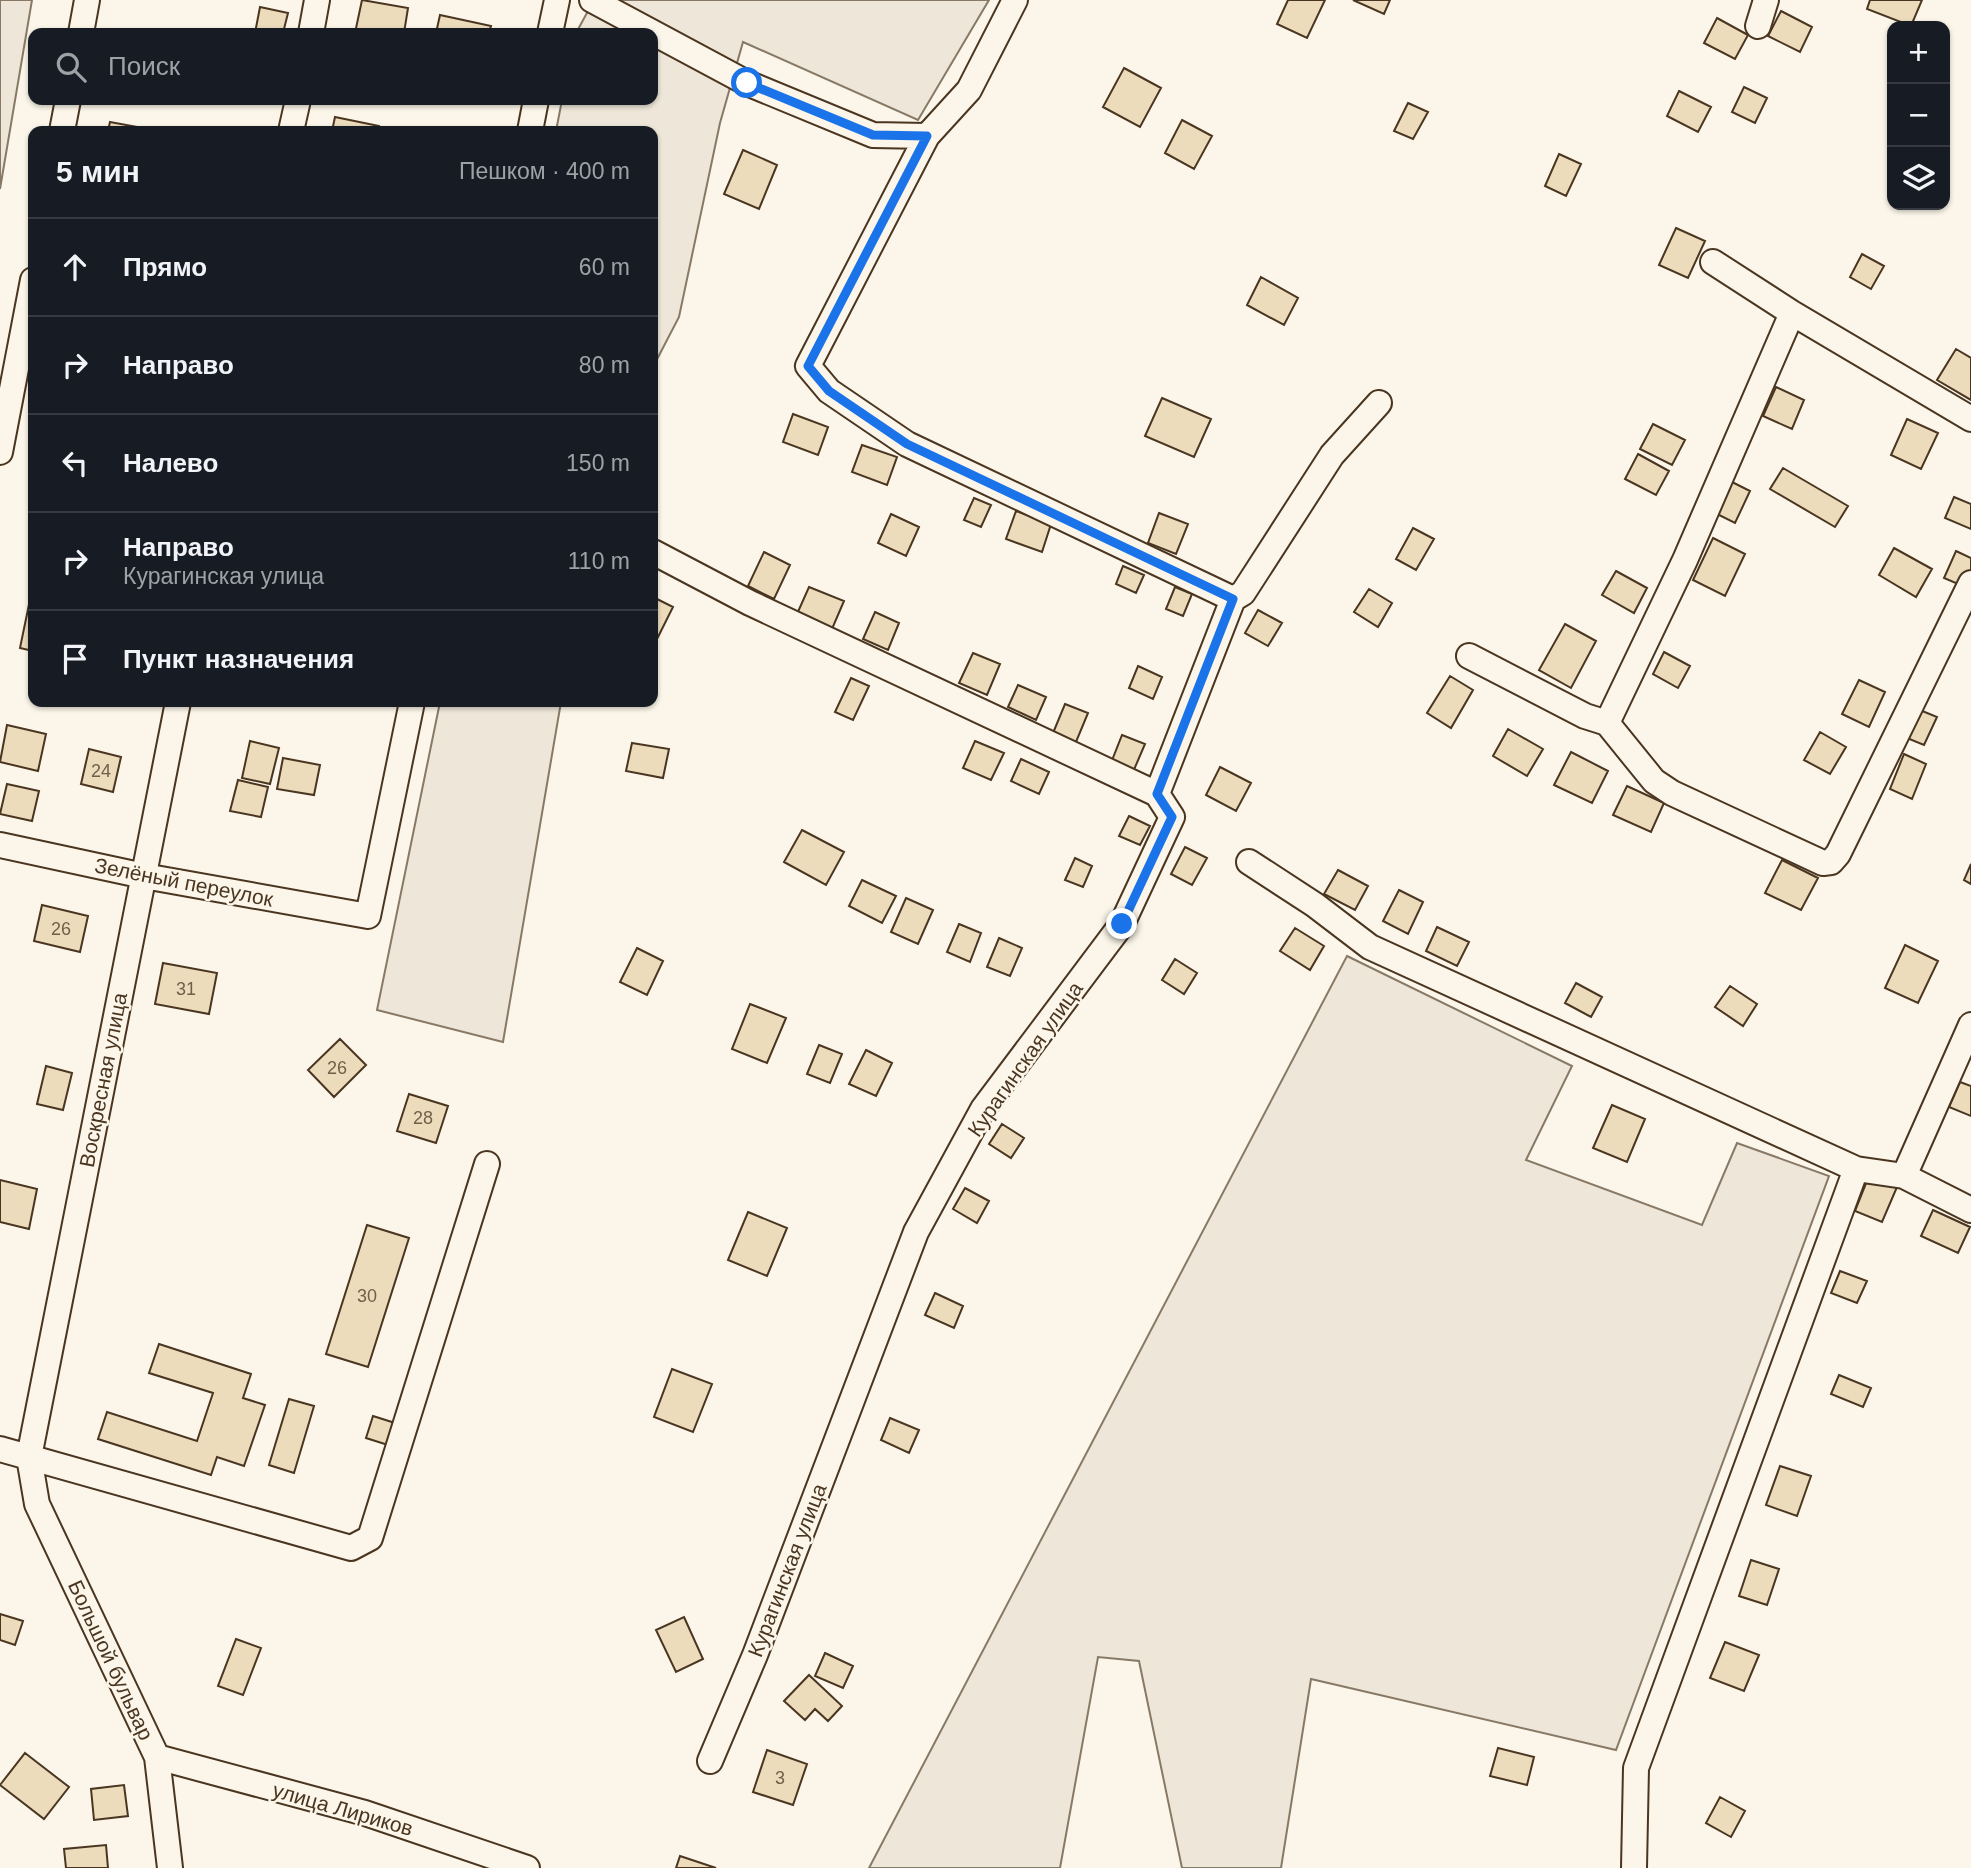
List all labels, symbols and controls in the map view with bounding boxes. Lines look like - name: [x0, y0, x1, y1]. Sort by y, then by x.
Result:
- map controls: [1887, 21, 1950, 210]
- button: +: [1887, 21, 1950, 84]
- search box: [28, 28, 658, 105]
- icon: search: [52, 48, 90, 86]
- text: Поиск: [108, 51, 180, 81]
- route start: [731, 67, 762, 98]
- button: −: [1887, 84, 1950, 147]
- button: layers: [1887, 147, 1950, 210]
- text: 5 мин: [56, 155, 140, 188]
- text: Пешком · 400 m: [459, 158, 630, 184]
- icon: ahead: [56, 248, 94, 286]
- text: Прямо: [123, 252, 207, 282]
- text: 60 m: [579, 254, 630, 280]
- icon: right: [56, 346, 94, 384]
- text: Направо: [123, 350, 234, 380]
- text: 80 m: [579, 352, 630, 378]
- icon: left: [56, 444, 94, 482]
- text: Налево: [123, 448, 218, 478]
- text: 150 m: [566, 450, 630, 476]
- text: Направо: [123, 532, 234, 562]
- icon: right: [56, 542, 94, 580]
- text: 110 m: [568, 548, 630, 574]
- text: Курагинская улица: [123, 563, 324, 589]
- icon: arrive: [56, 640, 94, 678]
- text: Пункт назначения: [123, 644, 354, 674]
- house number: 24: [91, 761, 111, 781]
- street label: Зелёный переулок: [93, 853, 276, 911]
- route end: [1106, 908, 1137, 939]
- house number: 26: [51, 919, 71, 939]
- street label: Курагинская улица: [963, 977, 1087, 1141]
- house number: 31: [176, 979, 196, 999]
- street label: Воскресная улица: [75, 990, 131, 1169]
- house number: 26: [327, 1058, 347, 1078]
- house number: 28: [413, 1108, 433, 1128]
- house number: 30: [357, 1286, 377, 1306]
- street label: Курагинская улица: [743, 1480, 831, 1660]
- street label: Большой бульвар: [64, 1577, 158, 1743]
- house number: 3: [775, 1768, 785, 1788]
- street label: улица Лириков: [270, 1778, 416, 1840]

